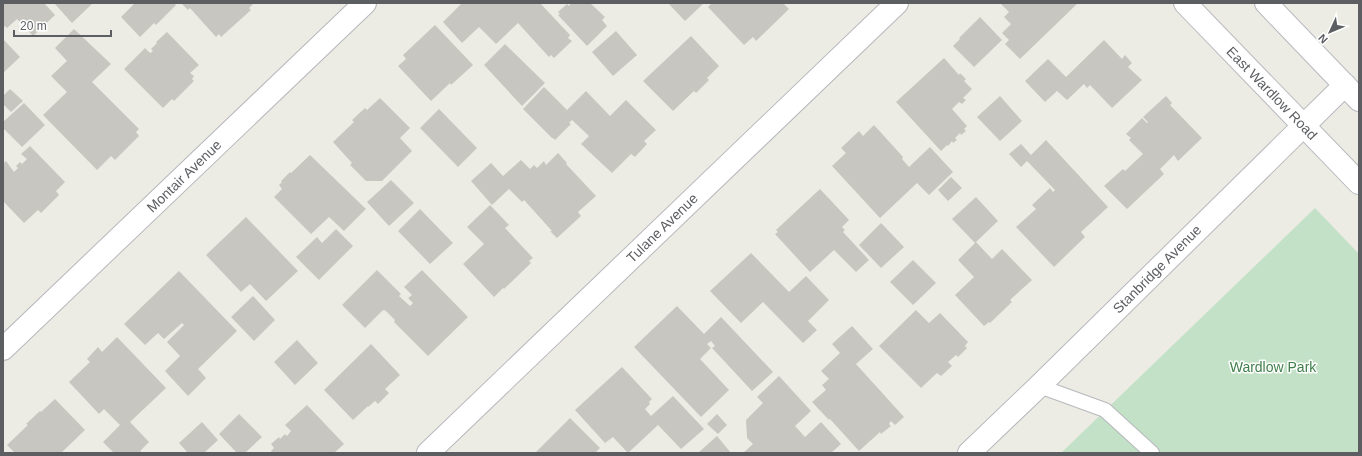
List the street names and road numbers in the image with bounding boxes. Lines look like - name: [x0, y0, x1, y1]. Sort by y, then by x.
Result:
- street label: East Wardlow Road: [1223, 43, 1321, 143]
- street label: Montair Avenue: [144, 136, 225, 215]
- street label: Tulane Avenue: [623, 190, 701, 266]
- street label: Stanbridge Avenue: [1110, 221, 1205, 316]

